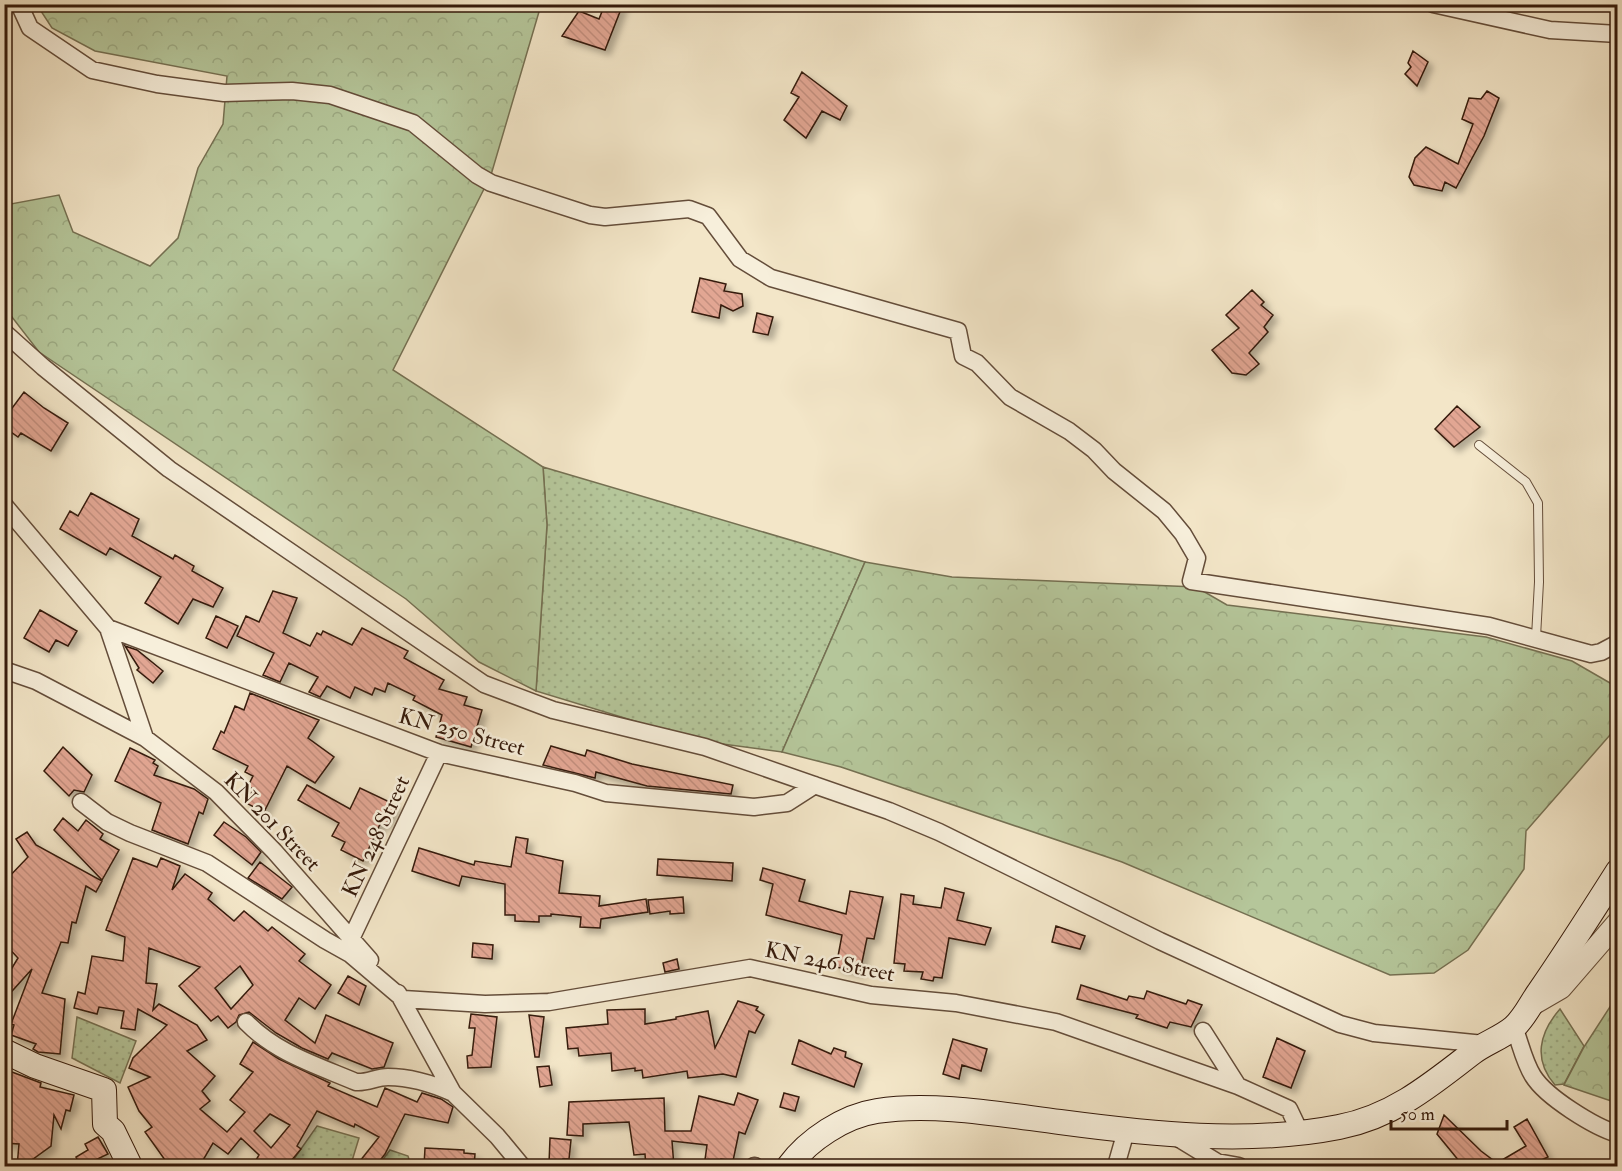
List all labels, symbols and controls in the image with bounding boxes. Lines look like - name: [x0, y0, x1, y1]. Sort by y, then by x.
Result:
- street label: KN 250 Street: [396, 702, 528, 762]
- street label: KN 201 Street: [218, 766, 327, 877]
- street label: KN 248 Street: [336, 771, 416, 902]
- street label: KN 246 Street: [763, 936, 897, 988]
- scale bar: [1391, 1093, 1506, 1131]
- text: 50 m: [1400, 1103, 1435, 1126]

